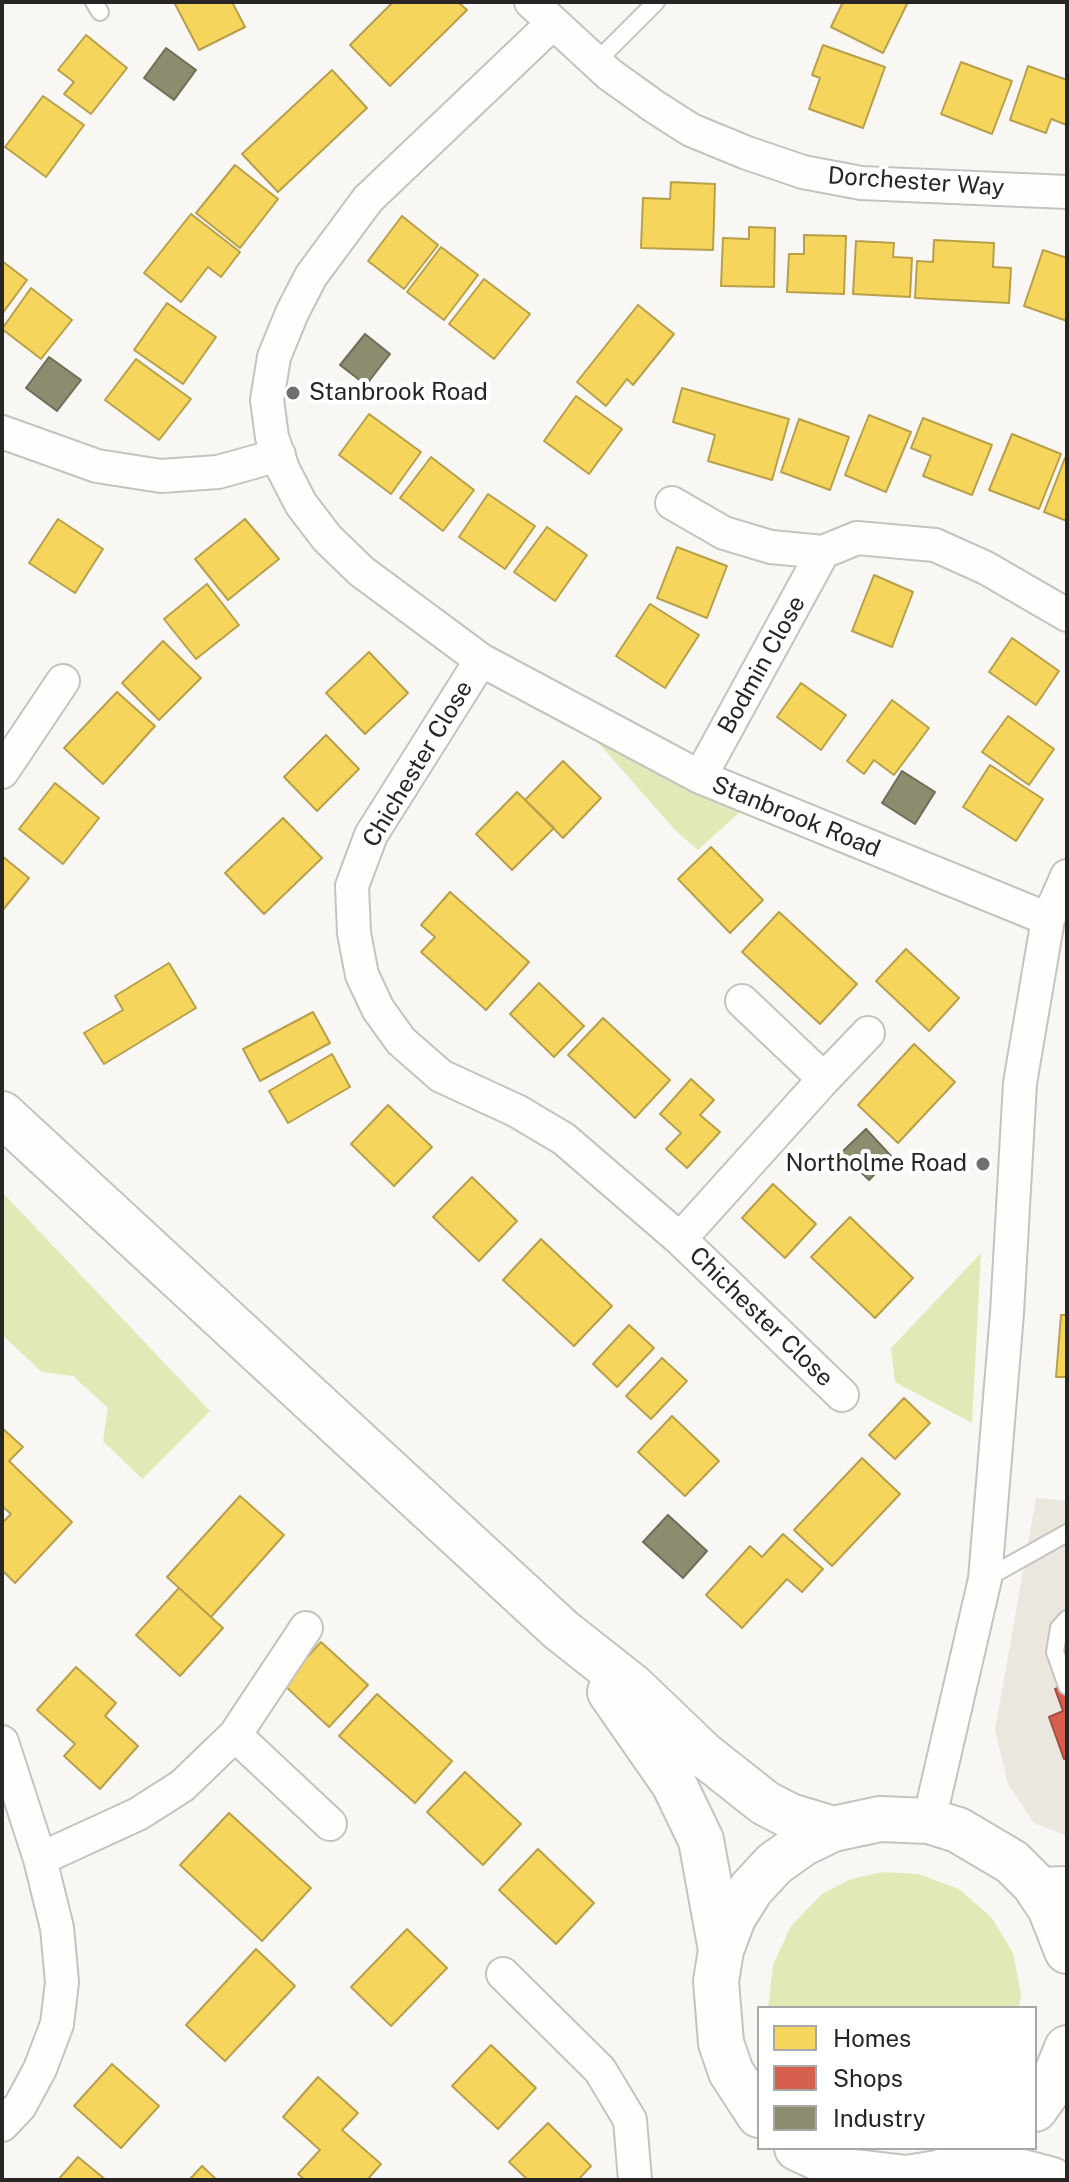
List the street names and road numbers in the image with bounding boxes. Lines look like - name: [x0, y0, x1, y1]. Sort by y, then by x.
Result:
- street label: Dorchester Way: [827, 161, 1005, 203]
- street label: Bodmin Close: [712, 591, 812, 739]
- street label: Chichester Close: [357, 676, 479, 852]
- street label: Stanbrook Road: [708, 770, 884, 864]
- street label: Chichester Close: [683, 1241, 839, 1393]

